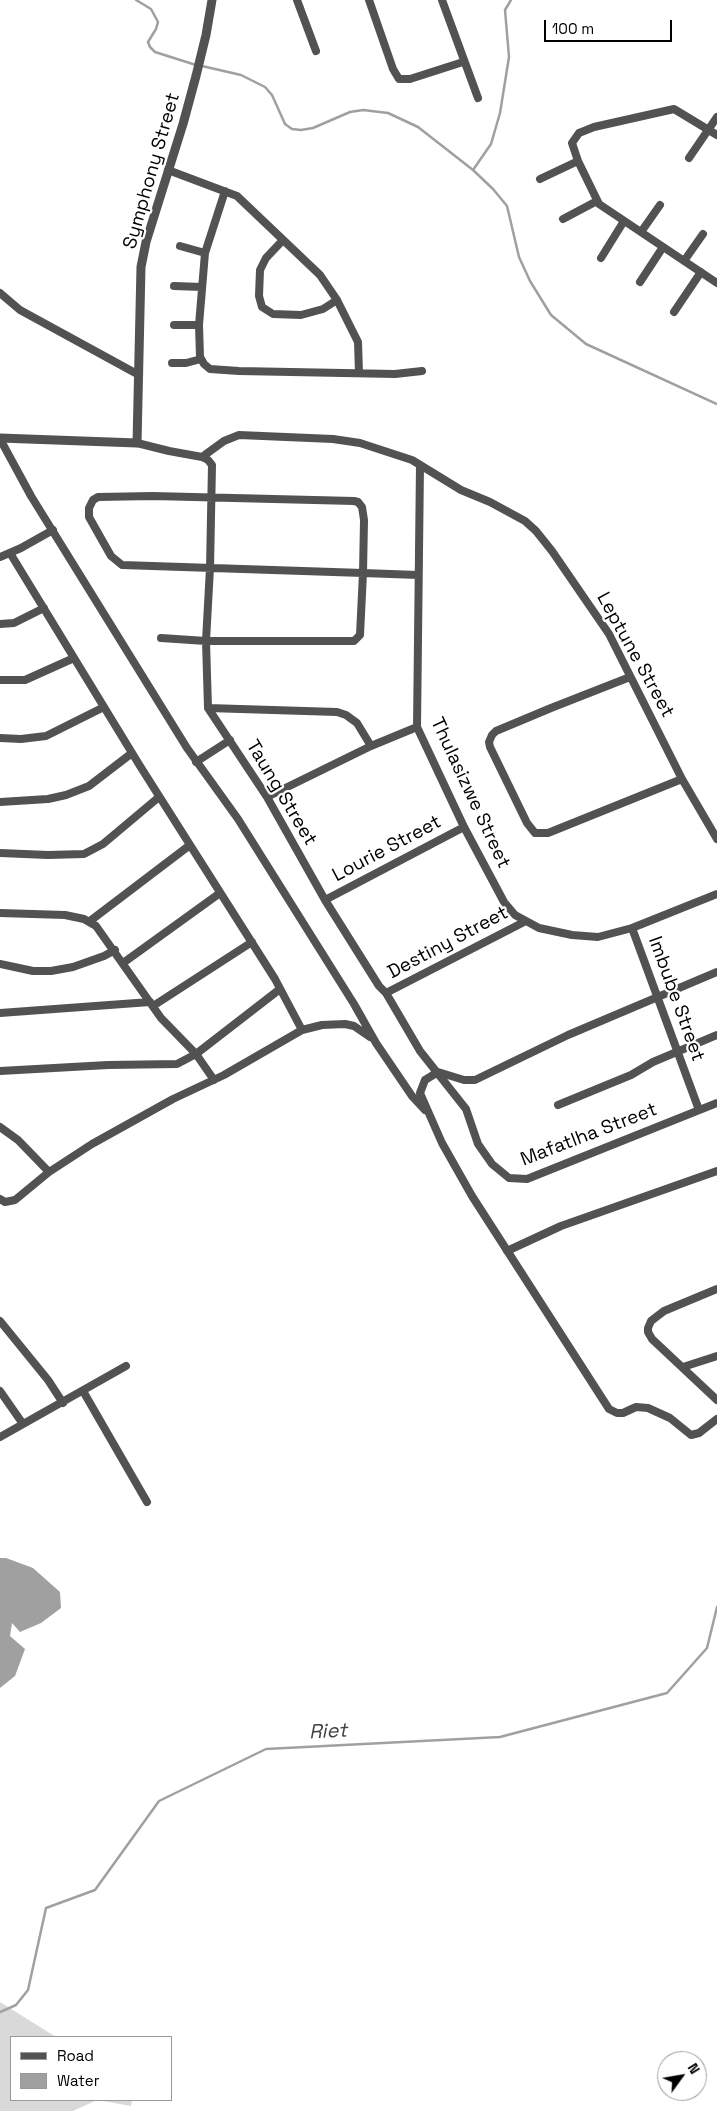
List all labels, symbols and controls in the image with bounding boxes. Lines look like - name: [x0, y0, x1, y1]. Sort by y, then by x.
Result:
- scale bar: [547, 10, 674, 42]
- text: 100 m: [552, 19, 594, 38]
- street label: Symphony Street: [119, 90, 185, 252]
- street label: Leptune Street: [591, 588, 679, 722]
- street label: Thulasizwe Street: [425, 714, 515, 872]
- street label: Taung Street: [241, 736, 321, 850]
- street label: Lourie Street: [329, 811, 445, 887]
- street label: Destiny Street: [384, 902, 512, 984]
- street label: Imbube Street: [643, 933, 709, 1065]
- street label: Mafatlha Street: [518, 1099, 660, 1171]
- water label: Riet: [308, 1719, 348, 1745]
- legend: [10, 2036, 172, 2101]
- text: Road: [57, 2046, 94, 2065]
- north arrow: [657, 2051, 707, 2101]
- text: N: [684, 2060, 704, 2077]
- text: Water: [57, 2071, 99, 2090]

